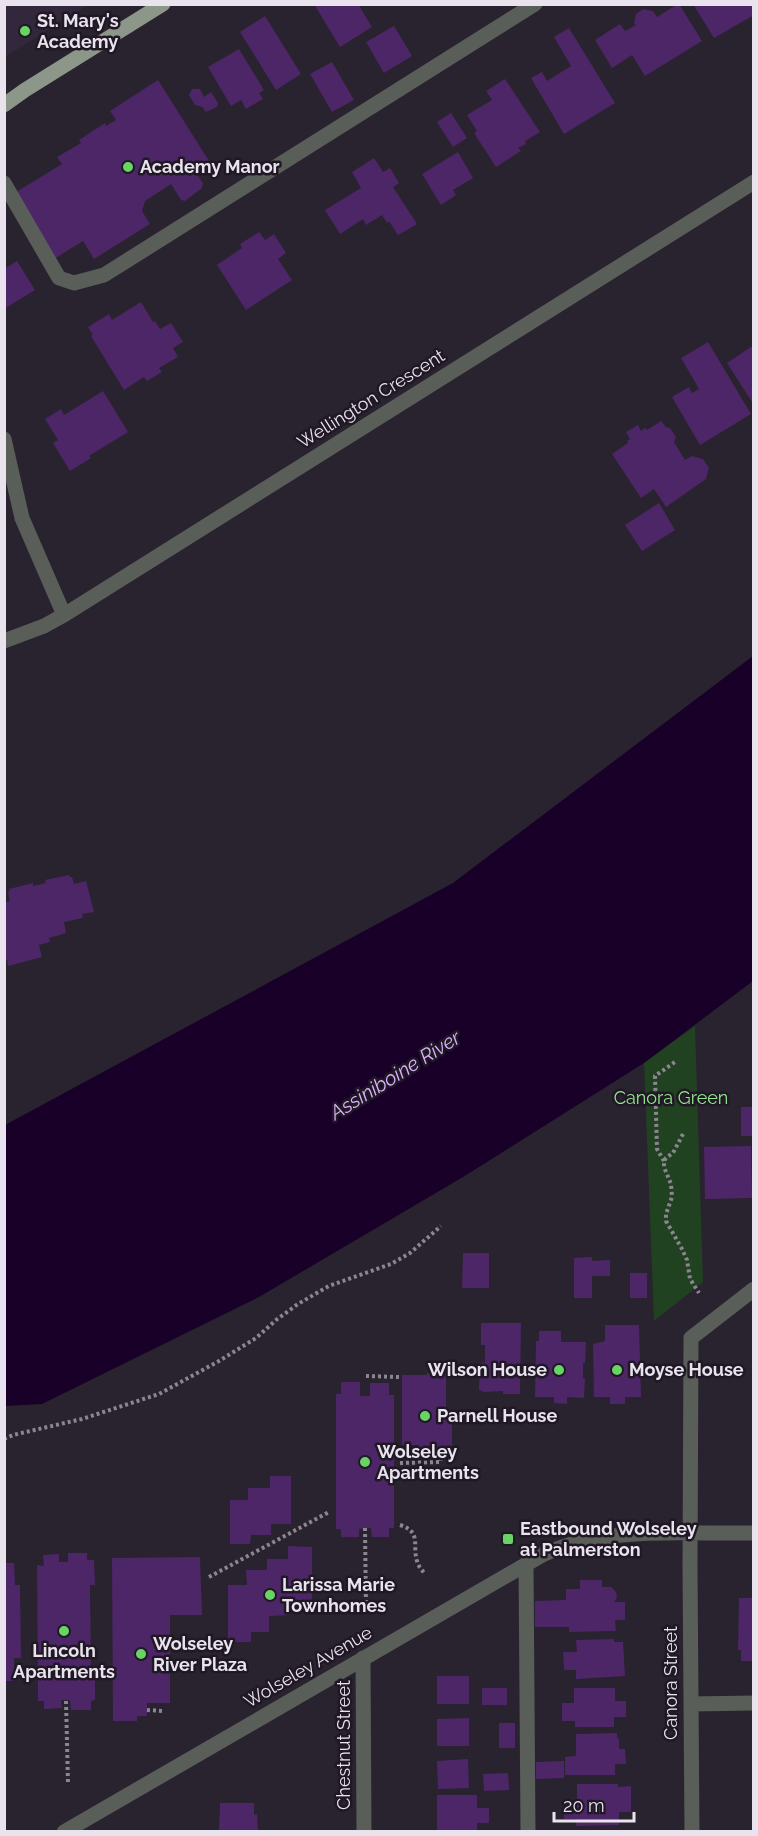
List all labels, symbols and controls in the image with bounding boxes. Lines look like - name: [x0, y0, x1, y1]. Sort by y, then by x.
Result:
- place label: St. Mary's Academy: [37, 10, 119, 52]
- marker: St. Mary's Academy: [18, 24, 32, 38]
- place label: Academy Manor: [140, 156, 280, 177]
- marker: Academy Manor: [121, 160, 135, 174]
- street label: Wellington Crescent: [293, 345, 448, 452]
- water label: Assiniboine River: [324, 1025, 466, 1125]
- park label: Canora Green: [614, 1087, 728, 1108]
- place label: Wilson House: [428, 1359, 547, 1380]
- place label: Moyse House: [629, 1359, 744, 1380]
- marker: Wilson House: [552, 1363, 566, 1377]
- marker: Moyse House: [610, 1363, 624, 1377]
- place label: Parnell House: [437, 1405, 557, 1426]
- marker: Parnell House: [418, 1409, 432, 1423]
- place label: Wolseley Apartments: [377, 1441, 479, 1483]
- marker: Wolseley Apartments: [358, 1455, 372, 1469]
- place label: Eastbound Wolseley at Palmerston: [520, 1518, 697, 1560]
- marker: Eastbound Wolseley at Palmerston: [501, 1532, 515, 1546]
- place label: Larissa Marie Townhomes: [282, 1574, 395, 1616]
- marker: Larissa Marie Townhomes: [263, 1588, 277, 1602]
- street label: Wolseley Avenue: [240, 1621, 376, 1712]
- marker: Lincoln Apartments: [57, 1624, 71, 1638]
- street label: Canora Street: [660, 1626, 681, 1740]
- place label: Wolseley River Plaza: [153, 1633, 247, 1675]
- place label: Lincoln Apartments: [13, 1640, 115, 1682]
- marker: Wolseley River Plaza: [134, 1647, 148, 1661]
- street label: Chestnut Street: [333, 1680, 354, 1810]
- scale bar: [554, 1785, 634, 1823]
- text: 20 m: [563, 1795, 605, 1816]

